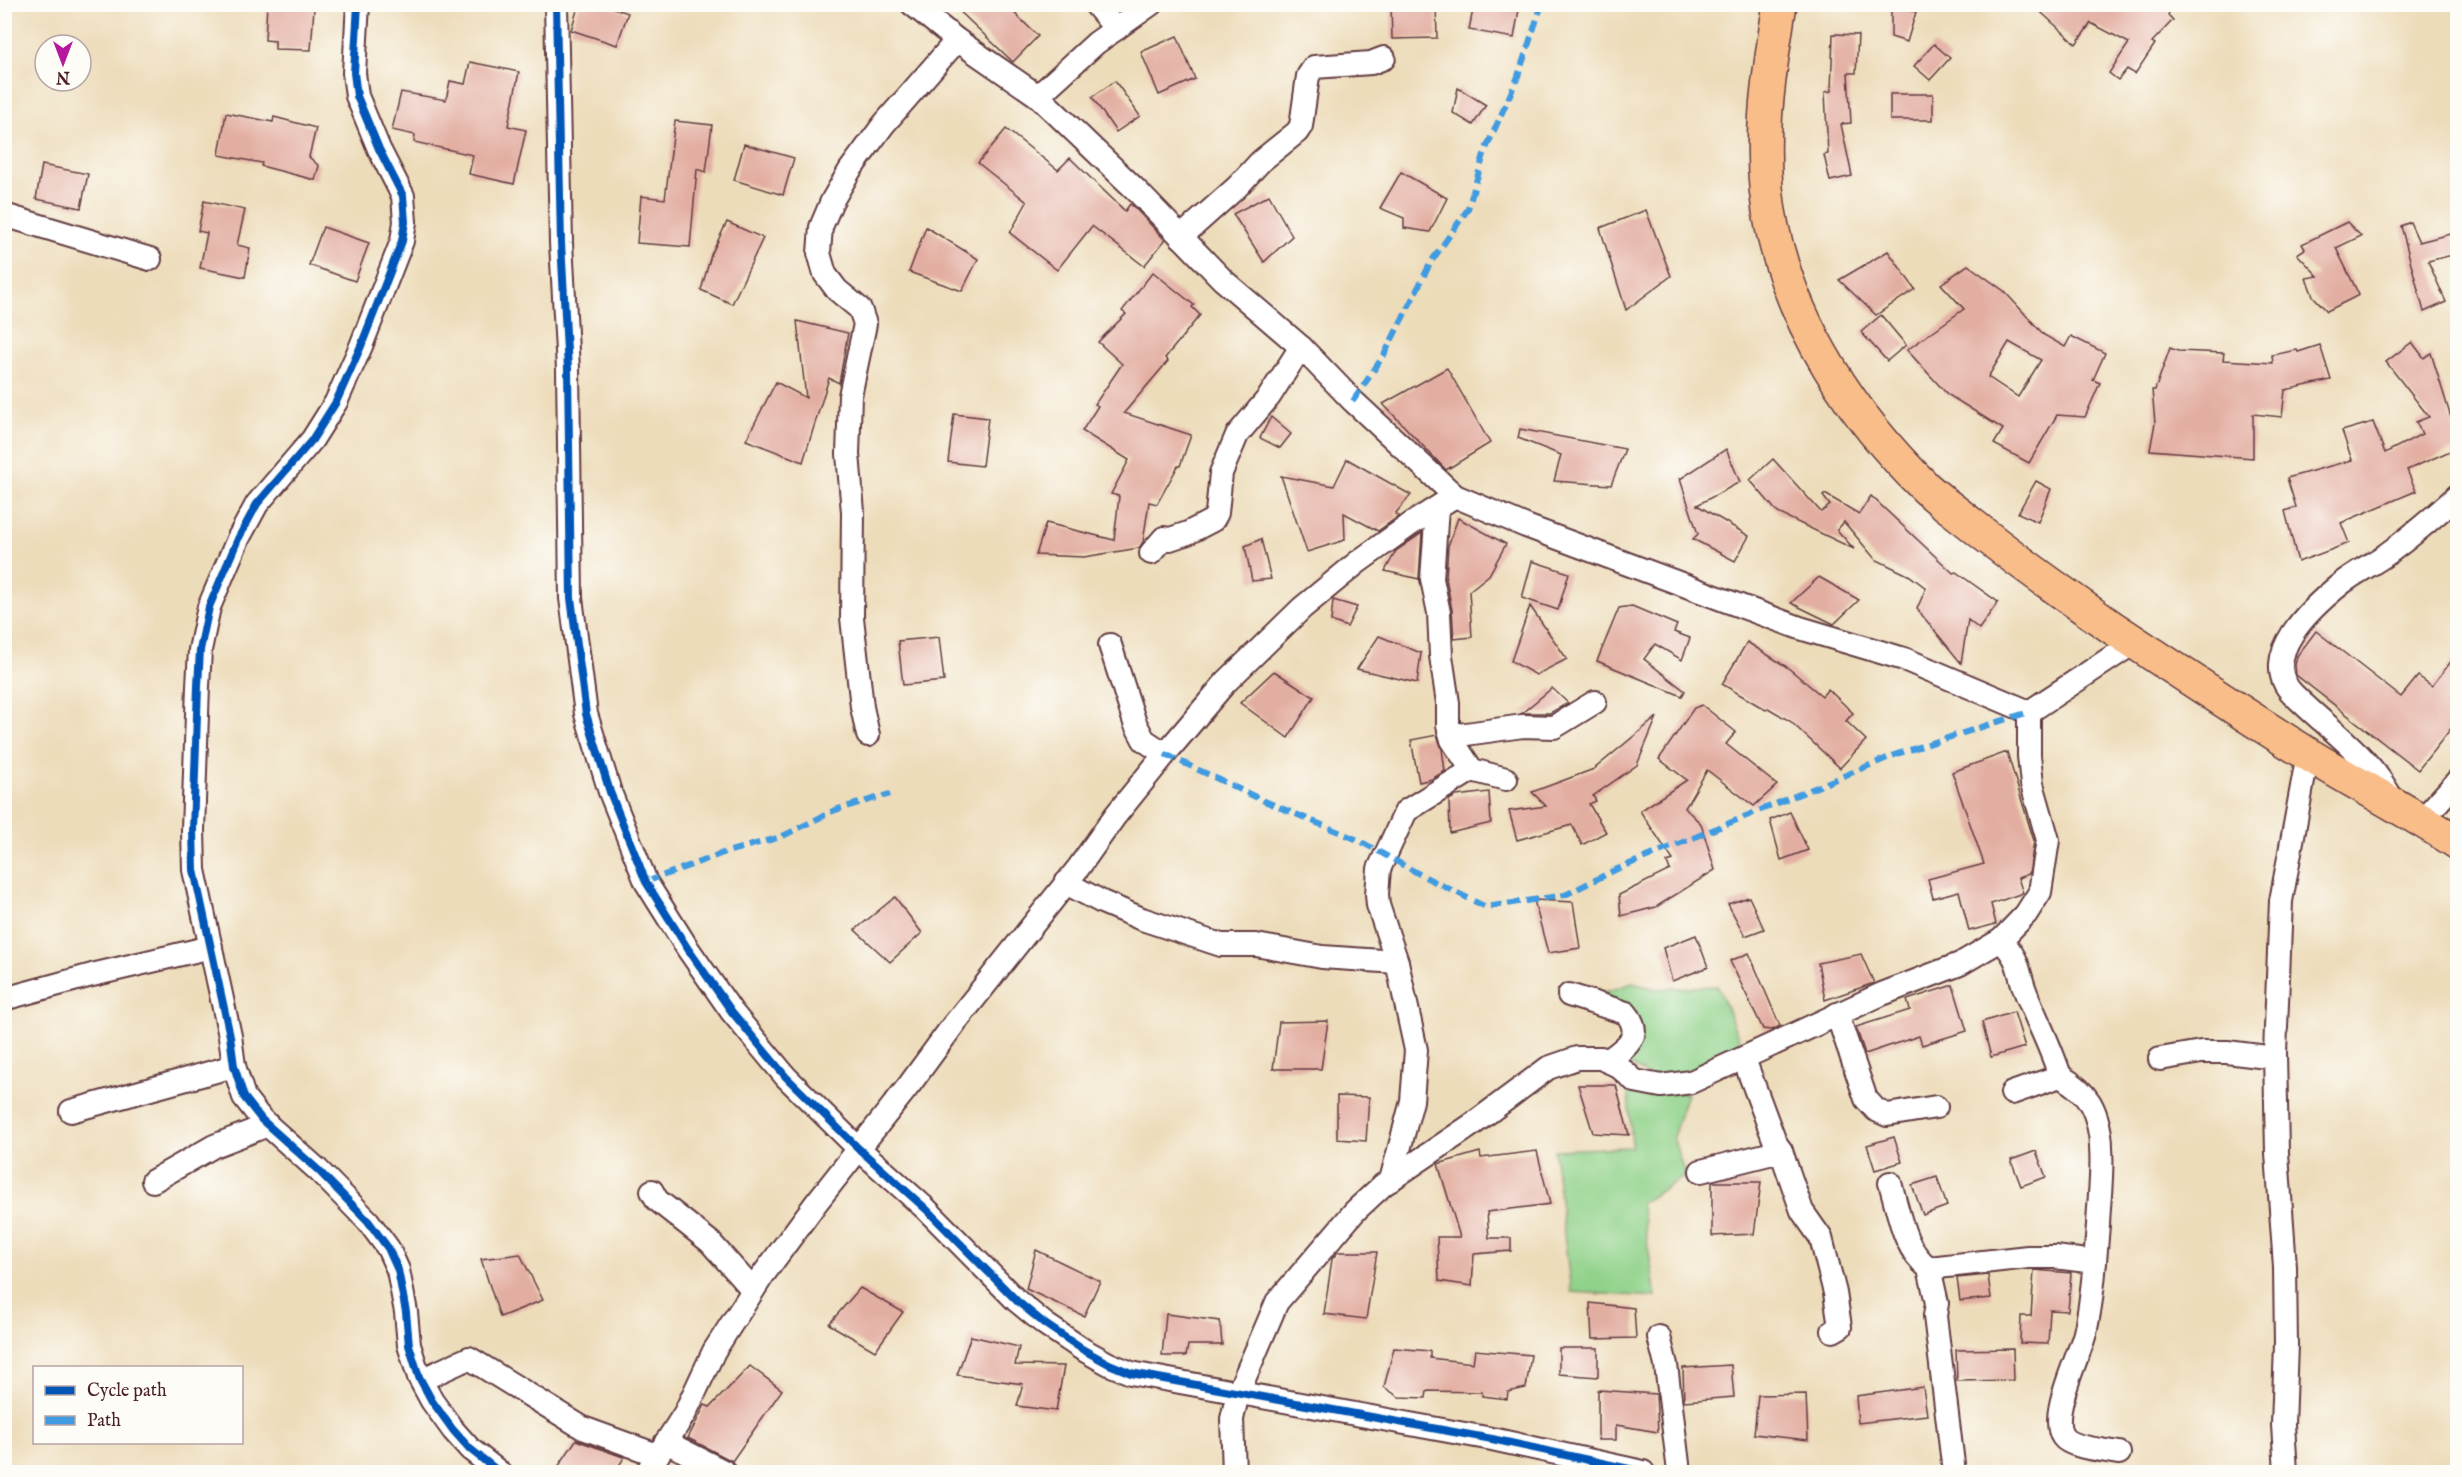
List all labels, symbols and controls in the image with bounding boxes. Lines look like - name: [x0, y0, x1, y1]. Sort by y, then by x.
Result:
- north arrow: [33, 33, 93, 93]
- text: N: [56, 66, 71, 86]
- legend: [33, 1366, 243, 1444]
- text: Cycle path: [87, 1380, 167, 1403]
- text: Path: [87, 1410, 121, 1433]

